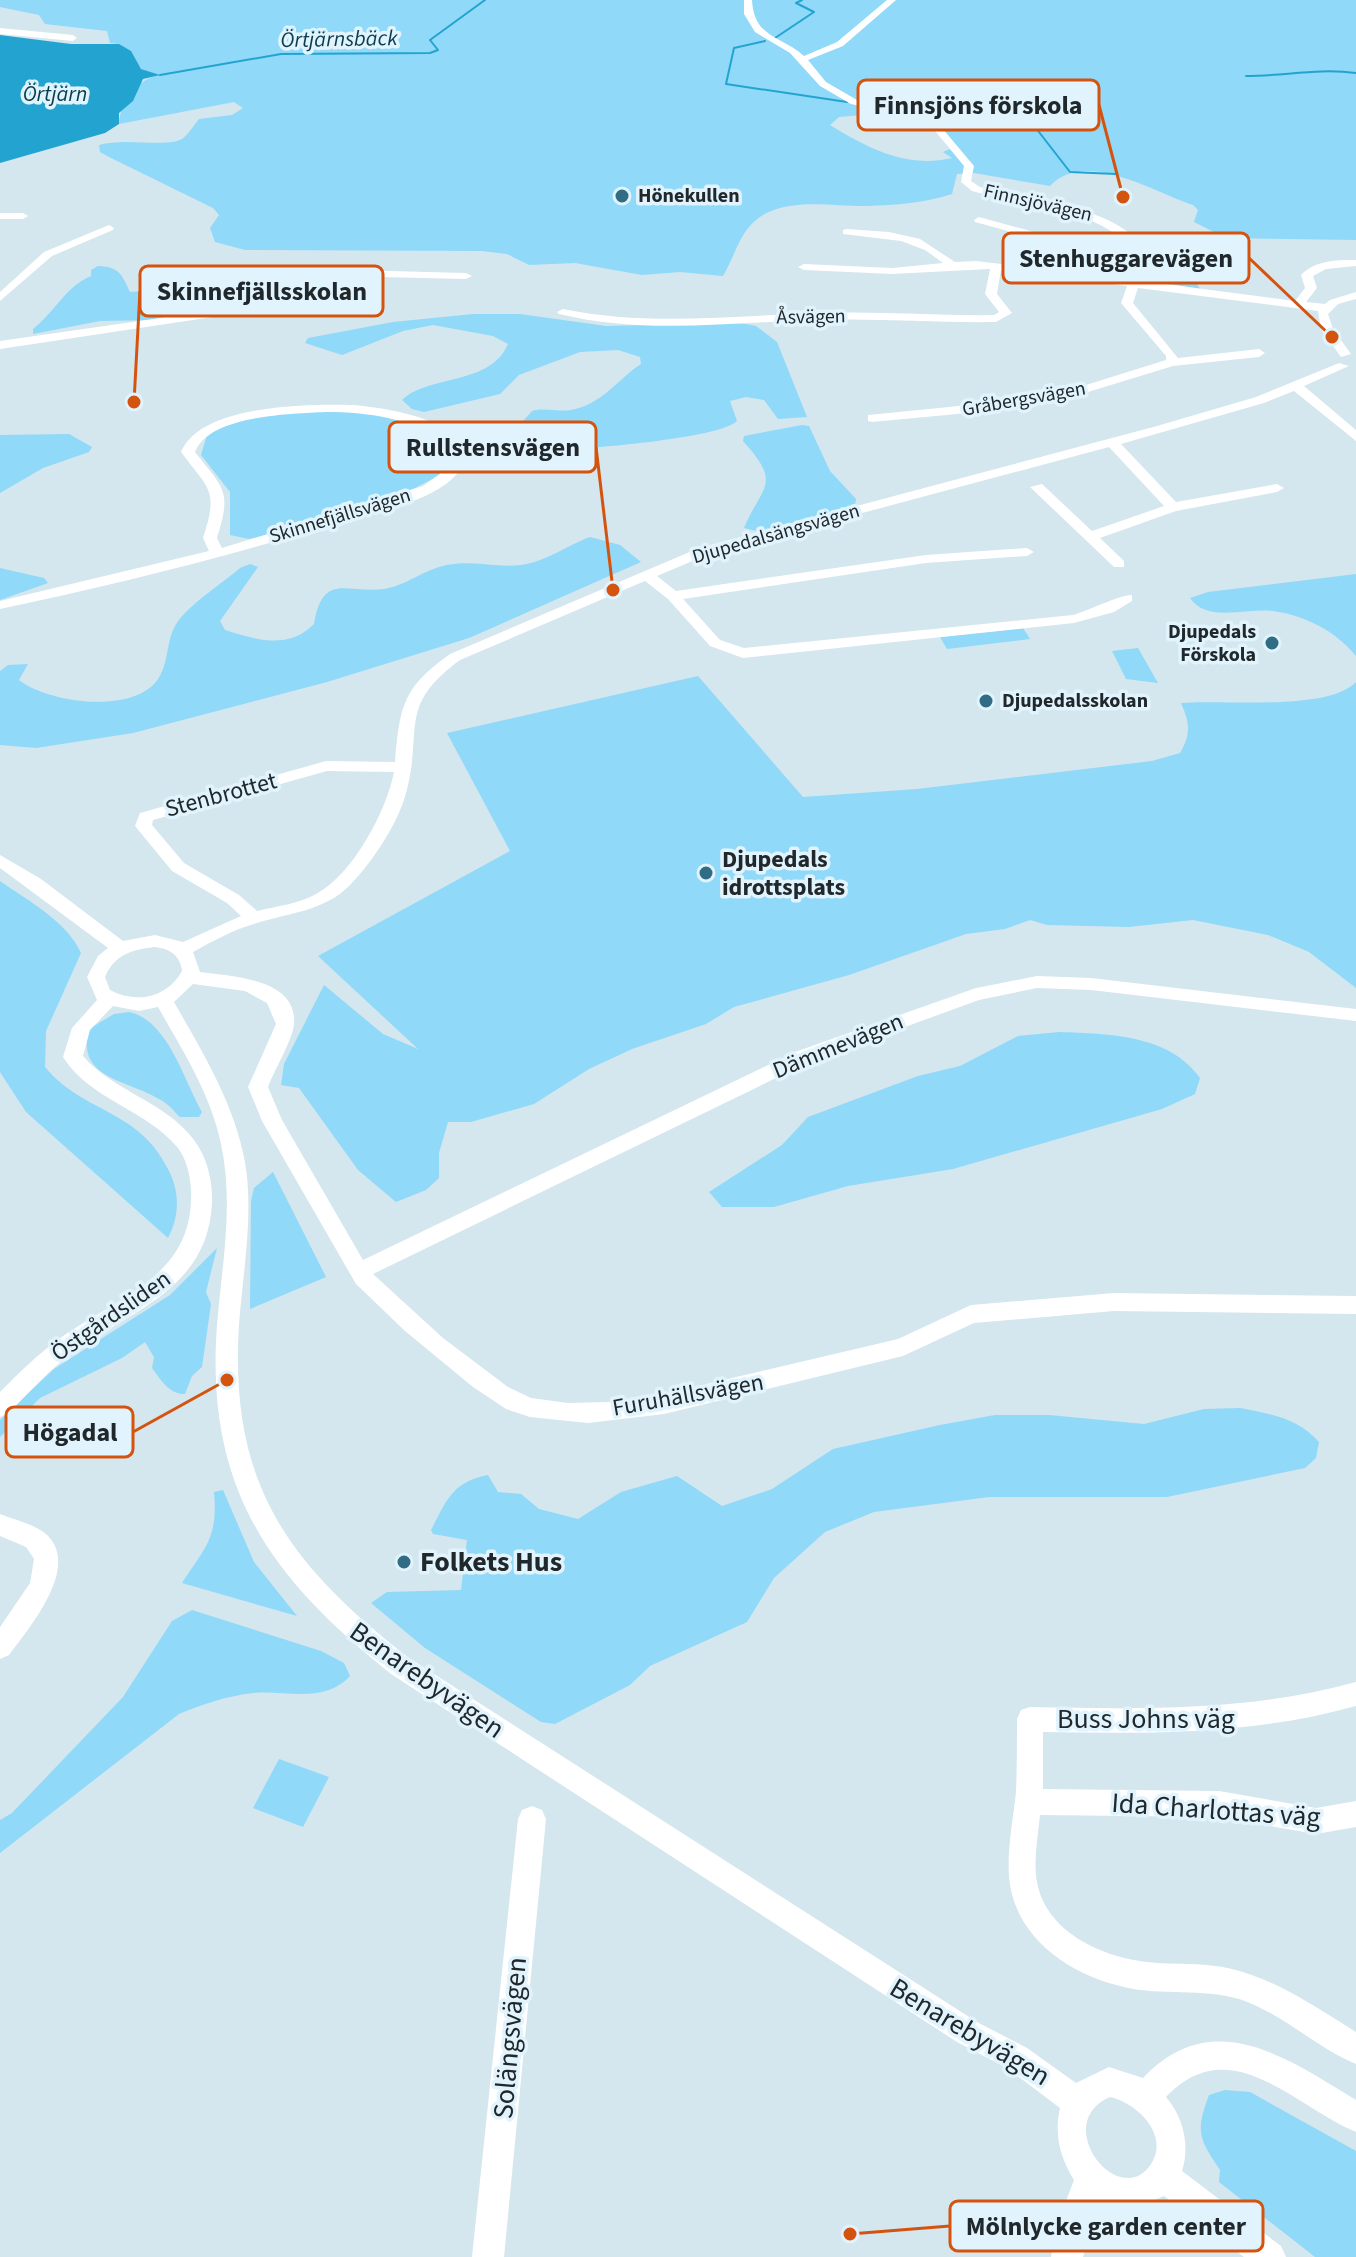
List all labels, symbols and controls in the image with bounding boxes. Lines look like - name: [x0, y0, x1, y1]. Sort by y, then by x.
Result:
- water label: Örtjärnsbäck: [280, 22, 398, 56]
- water label: Örtjärn: [23, 78, 87, 110]
- callout: Finnsjöns förskola: [858, 80, 1099, 130]
- text: Finnsjöns förskola: [873, 87, 1083, 124]
- street label: Finnsjövägen: [981, 177, 1095, 229]
- place label: Hönekullen: [638, 182, 740, 210]
- marker: Hönekullen: [613, 187, 631, 205]
- callout: Stenhuggarevägen: [1003, 233, 1249, 283]
- text: Stenhuggarevägen: [1019, 240, 1233, 277]
- callout: Skinnefjällsskolan: [140, 266, 383, 316]
- text: Skinnefjällsskolan: [157, 273, 367, 310]
- street label: Åsvägen: [776, 302, 846, 332]
- street label: Gråbergsvägen: [960, 374, 1088, 424]
- callout: Rullstensvägen: [389, 422, 596, 472]
- text: Rullstensvägen: [406, 429, 580, 466]
- street label: Skinnefjällsvägen: [266, 481, 414, 551]
- street label: Djupedalsängsvägen: [689, 497, 863, 571]
- place label: Djupedals Förskola: [1168, 618, 1256, 669]
- marker: Djupedals Förskola: [1263, 634, 1281, 652]
- place label: Djupedalsskolan: [1002, 687, 1148, 715]
- marker: Djupedalsskolan: [977, 692, 995, 710]
- street label: Stenbrottet: [161, 763, 281, 827]
- place label: Djupedals idrottsplats: [722, 842, 845, 905]
- marker: Djupedals idrottsplats: [697, 864, 715, 882]
- street label: Dämmevägen: [767, 1004, 909, 1088]
- street label: Östgårdsliden: [44, 1262, 178, 1370]
- street label: Furuhällsvägen: [610, 1364, 766, 1426]
- callout: Högadal: [6, 1407, 133, 1457]
- text: Högadal: [22, 1414, 118, 1451]
- place label: Folkets Hus: [420, 1542, 562, 1582]
- marker: Folkets Hus: [395, 1553, 413, 1571]
- street label: Benarebyvägen: [341, 1612, 513, 1748]
- street label: Buss Johns väg: [1057, 1699, 1235, 1739]
- street label: Ida Charlottas väg: [1110, 1783, 1322, 1837]
- street label: Solängsvägen: [483, 1956, 537, 2120]
- street label: Benarebyvägen: [882, 1968, 1058, 2096]
- callout: Mölnlycke garden center: [950, 2201, 1263, 2251]
- text: Mölnlycke garden center: [966, 2208, 1247, 2245]

